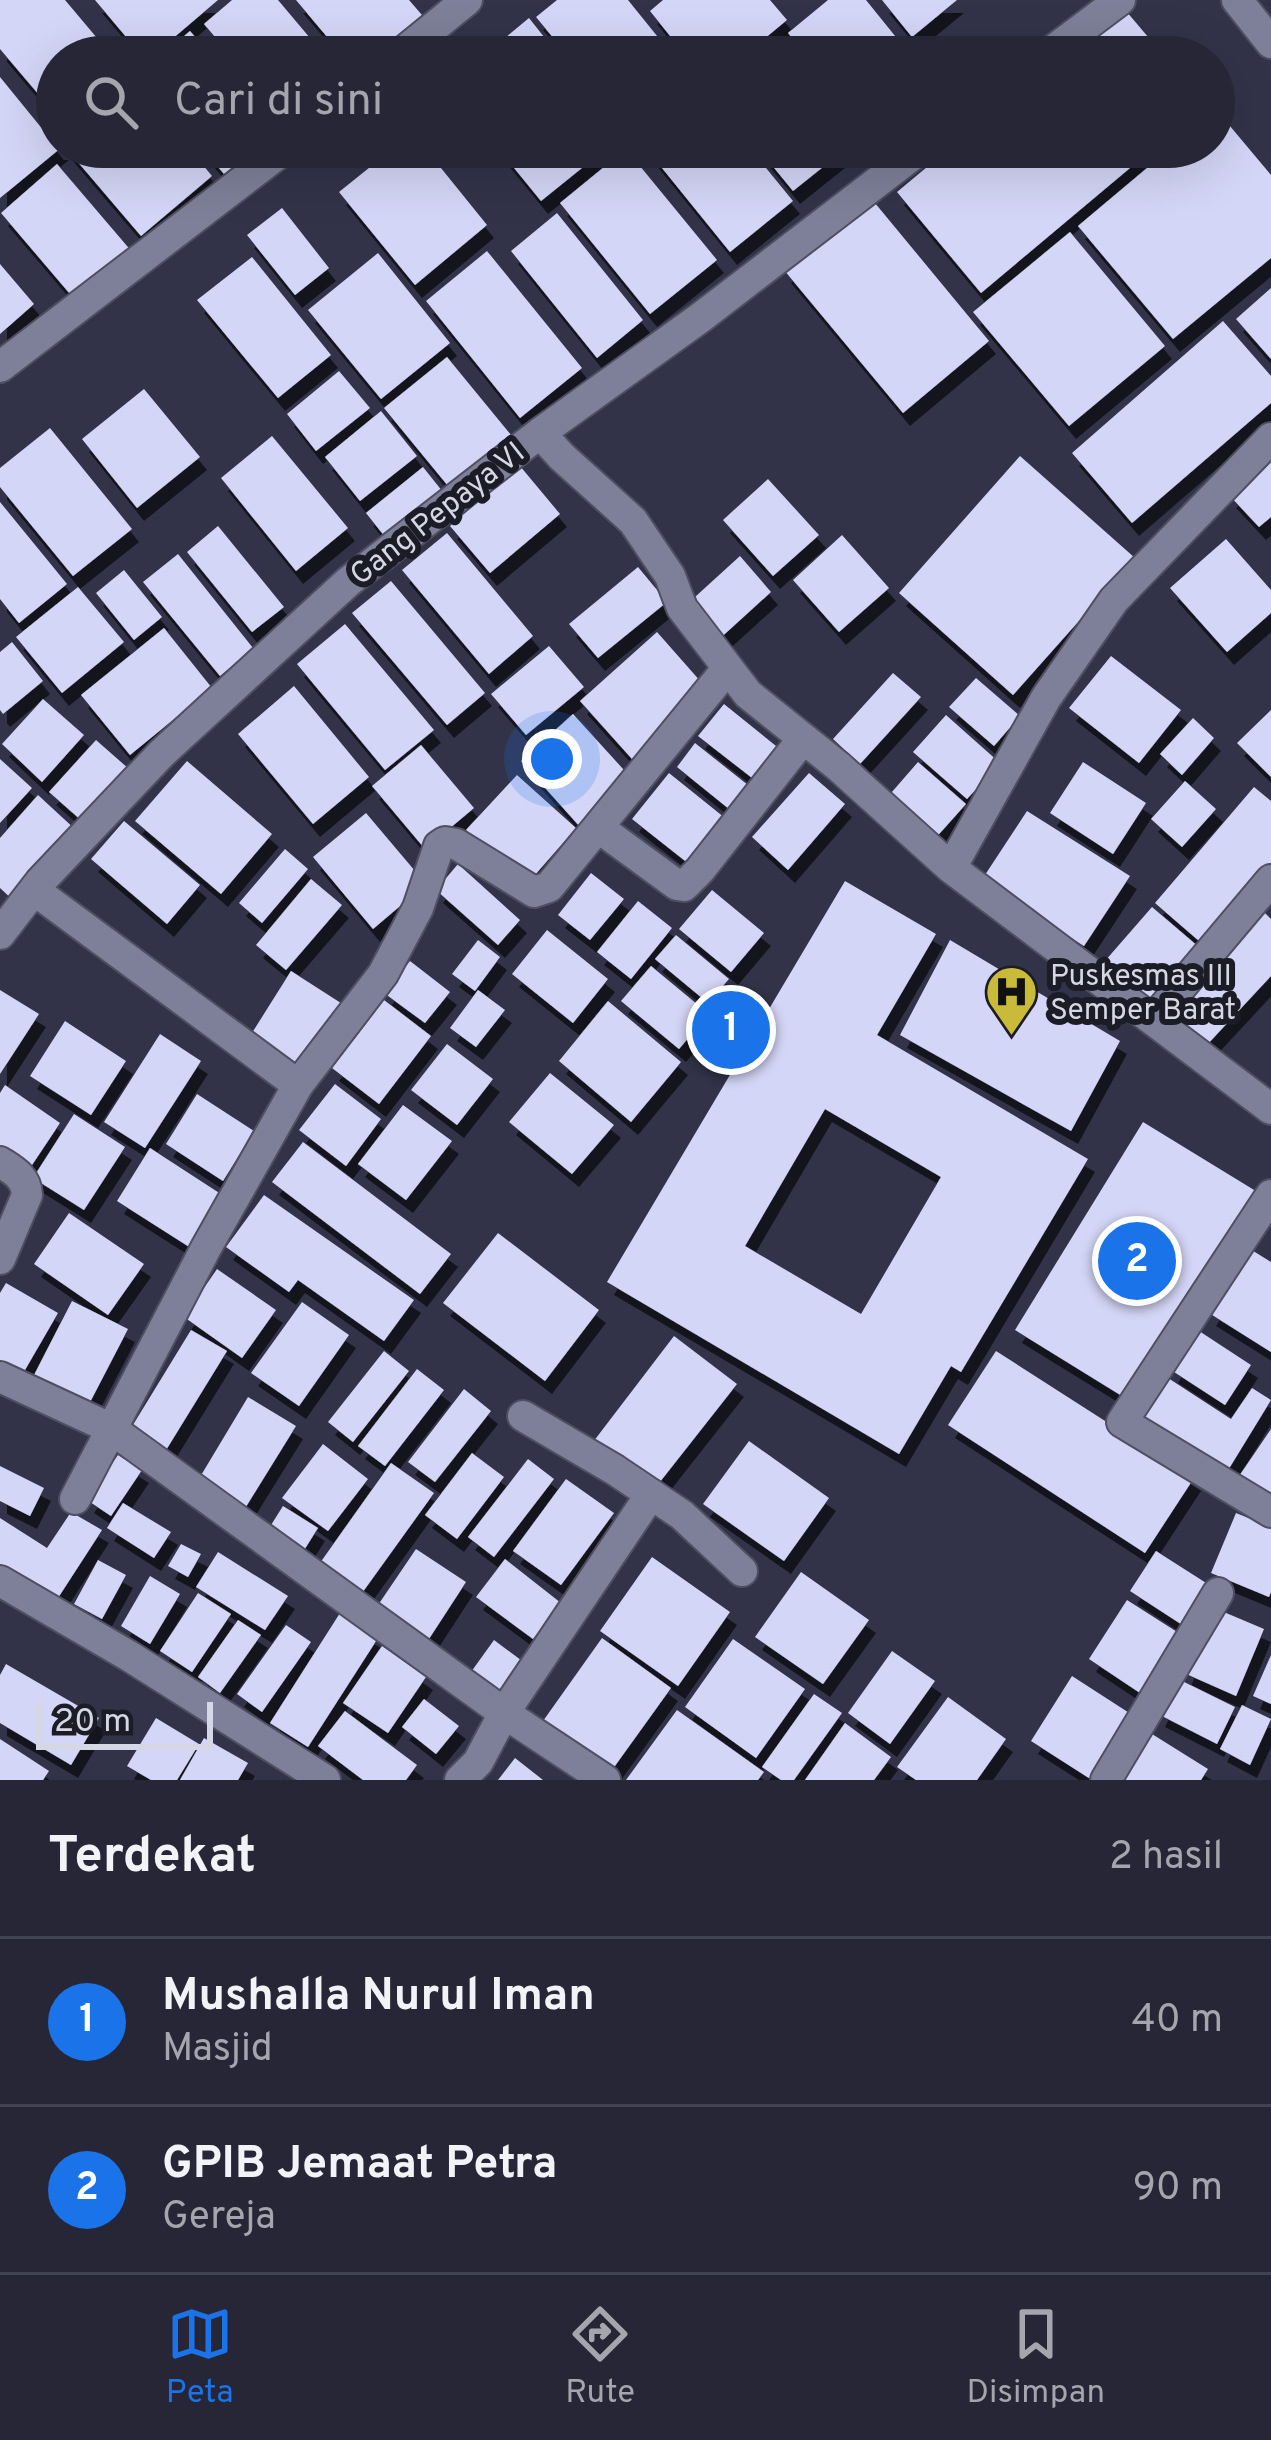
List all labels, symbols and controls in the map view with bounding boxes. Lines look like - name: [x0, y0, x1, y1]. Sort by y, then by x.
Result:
- search box: [36, 36, 1235, 168]
- icon: search: [78, 69, 144, 135]
- text: Cari di sini: [174, 74, 383, 131]
- street label: Gang Pepaya VI: [344, 435, 533, 595]
- your location: [522, 729, 582, 789]
- place label: Puskesmas III Semper Barat: [1050, 959, 1236, 1030]
- hospital icon: Puskesmas III Semper Barat: [983, 964, 1039, 1038]
- pin: 1: [692, 985, 770, 1075]
- pin: 2: [1098, 1216, 1176, 1306]
- scale bar: [36, 1696, 213, 1749]
- text: 20 m: [54, 1702, 131, 1744]
- text: Terdekat: [48, 1826, 256, 1891]
- text: 2 hasil: [1109, 1834, 1223, 1883]
- text: Mushalla Nurul Iman: [162, 1969, 595, 2026]
- text: 1: [79, 1997, 95, 2046]
- text: 40 m: [1132, 1997, 1223, 2046]
- text: Masjid: [162, 2026, 273, 2075]
- text: GPIB Jemaat Petra: [162, 2137, 557, 2194]
- text: 2: [75, 2165, 99, 2214]
- text: 90 m: [1133, 2165, 1223, 2214]
- text: Gereja: [162, 2194, 276, 2243]
- tab: Peta: [166, 2301, 234, 2415]
- tab: Rute: [565, 2301, 635, 2415]
- tab: Disimpan: [967, 2301, 1105, 2415]

